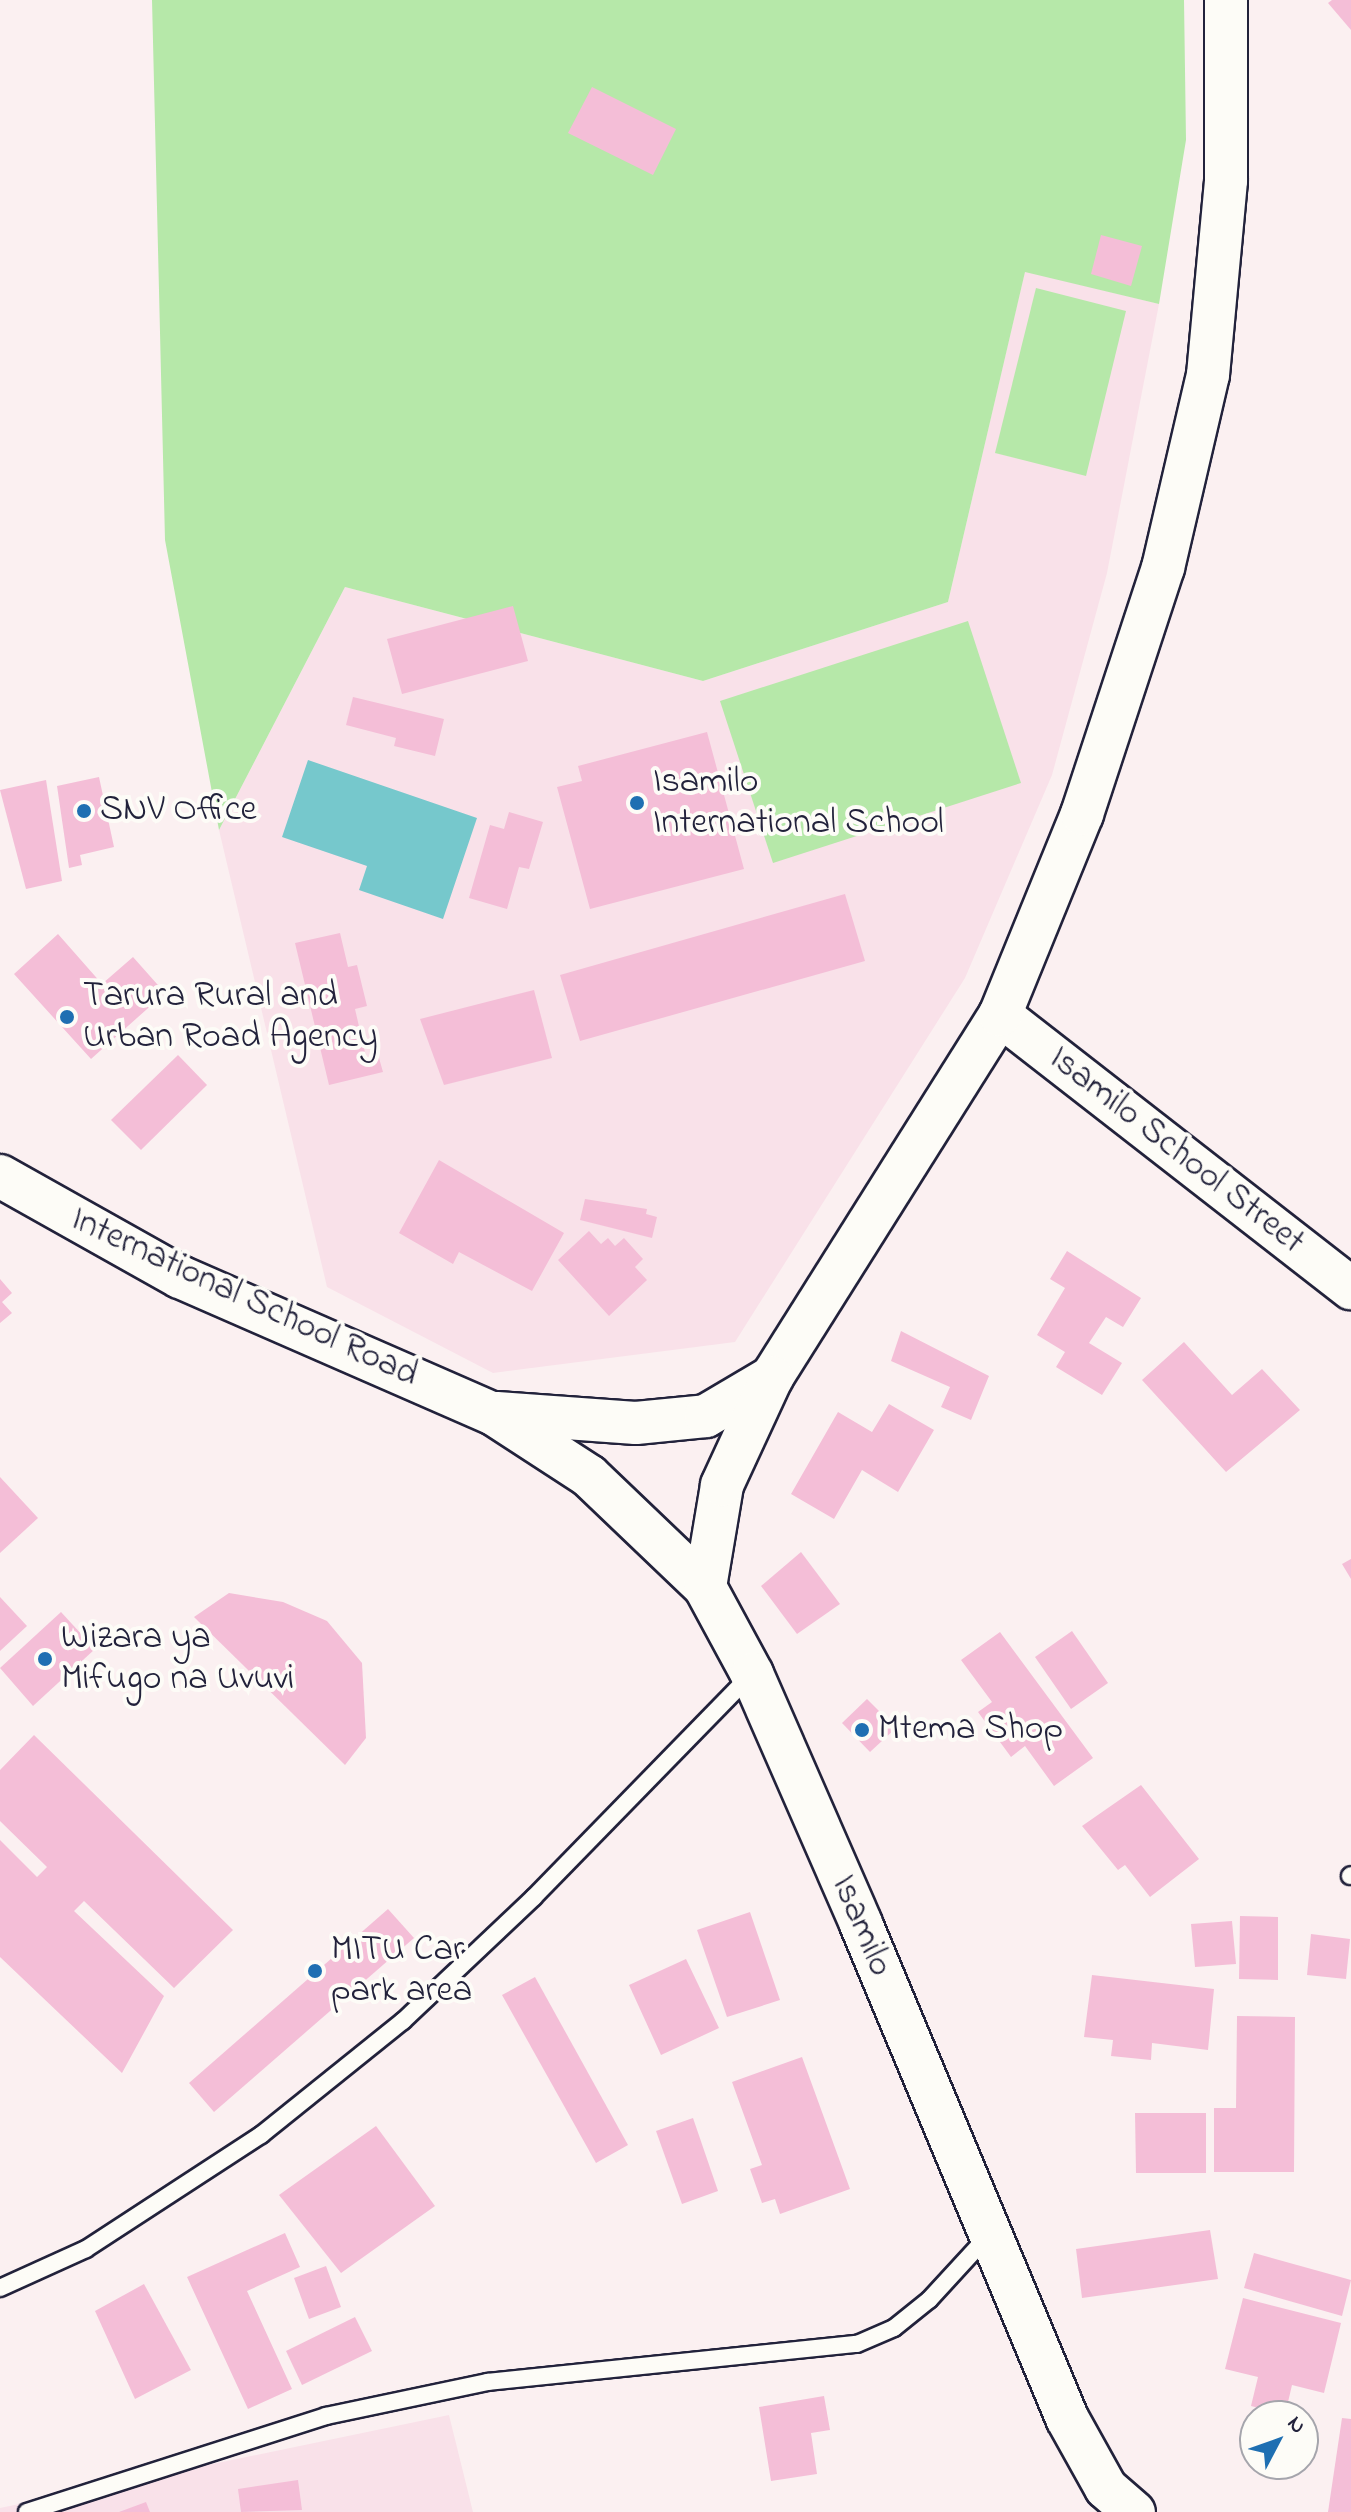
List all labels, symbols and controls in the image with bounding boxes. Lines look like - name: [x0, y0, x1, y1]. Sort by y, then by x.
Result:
- place label: Isamilo International School: [653, 760, 944, 845]
- place label: SNV Office: [100, 789, 257, 833]
- marker: Isamilo International School: [628, 794, 646, 812]
- marker: SNV Office: [75, 802, 93, 820]
- place label: Tarura Rural and Urban Road Agency: [83, 974, 378, 1059]
- marker: Tarura Rural and Urban Road Agency: [58, 1008, 76, 1026]
- street label: Isamilo School Street: [1039, 1038, 1313, 1264]
- street label: International School Road: [63, 1199, 425, 1397]
- place label: Wizara ya Mifugo na Uvuvi: [61, 1616, 294, 1701]
- marker: Wizara ya Mifugo na Uvuvi: [36, 1650, 54, 1668]
- place label: Mtema Shop: [878, 1708, 1063, 1752]
- marker: Mtema Shop: [853, 1721, 871, 1739]
- street label: Isamilo: [821, 1869, 901, 1983]
- place label: MITU Car park area: [331, 1928, 472, 2013]
- marker: MITU Car park area: [306, 1962, 324, 1980]
- north arrow: [1239, 2400, 1319, 2480]
- text: N: [1279, 2409, 1313, 2442]

